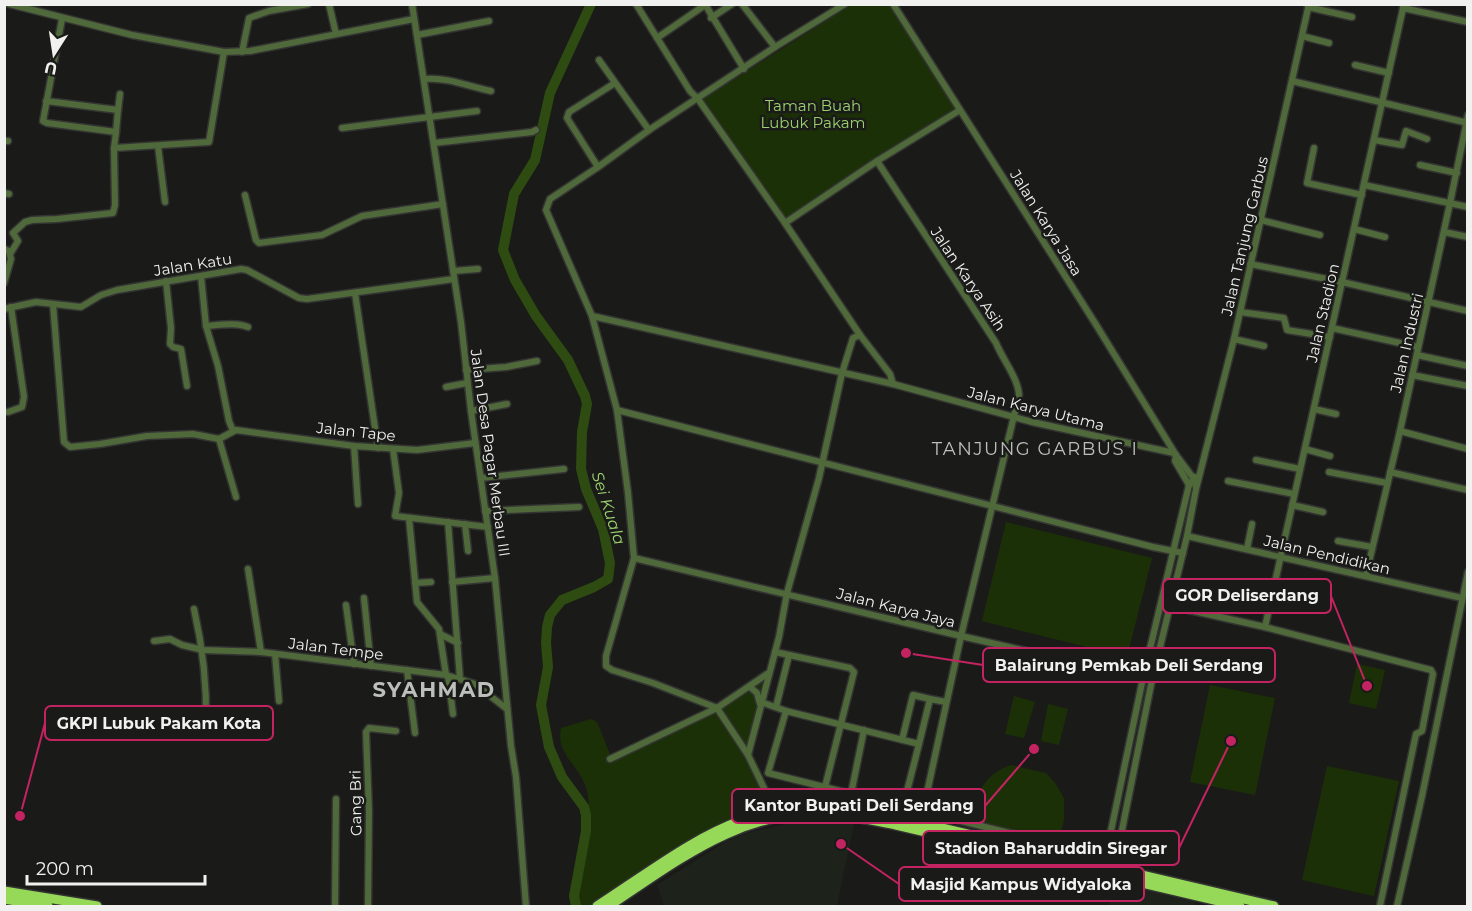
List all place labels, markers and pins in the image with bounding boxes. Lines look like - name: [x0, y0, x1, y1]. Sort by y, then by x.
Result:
- callout: GOR Deliserdang: [1163, 579, 1331, 613]
- callout: Balairung Pemkab Deli Serdang: [983, 648, 1275, 682]
- callout: GKPI Lubuk Pakam Kota: [45, 706, 273, 740]
- callout: Kantor Bupati Deli Serdang: [732, 789, 985, 823]
- callout: Stadion Baharuddin Siregar: [923, 831, 1179, 865]
- callout: Masjid Kampus Widyaloka: [899, 867, 1144, 901]

